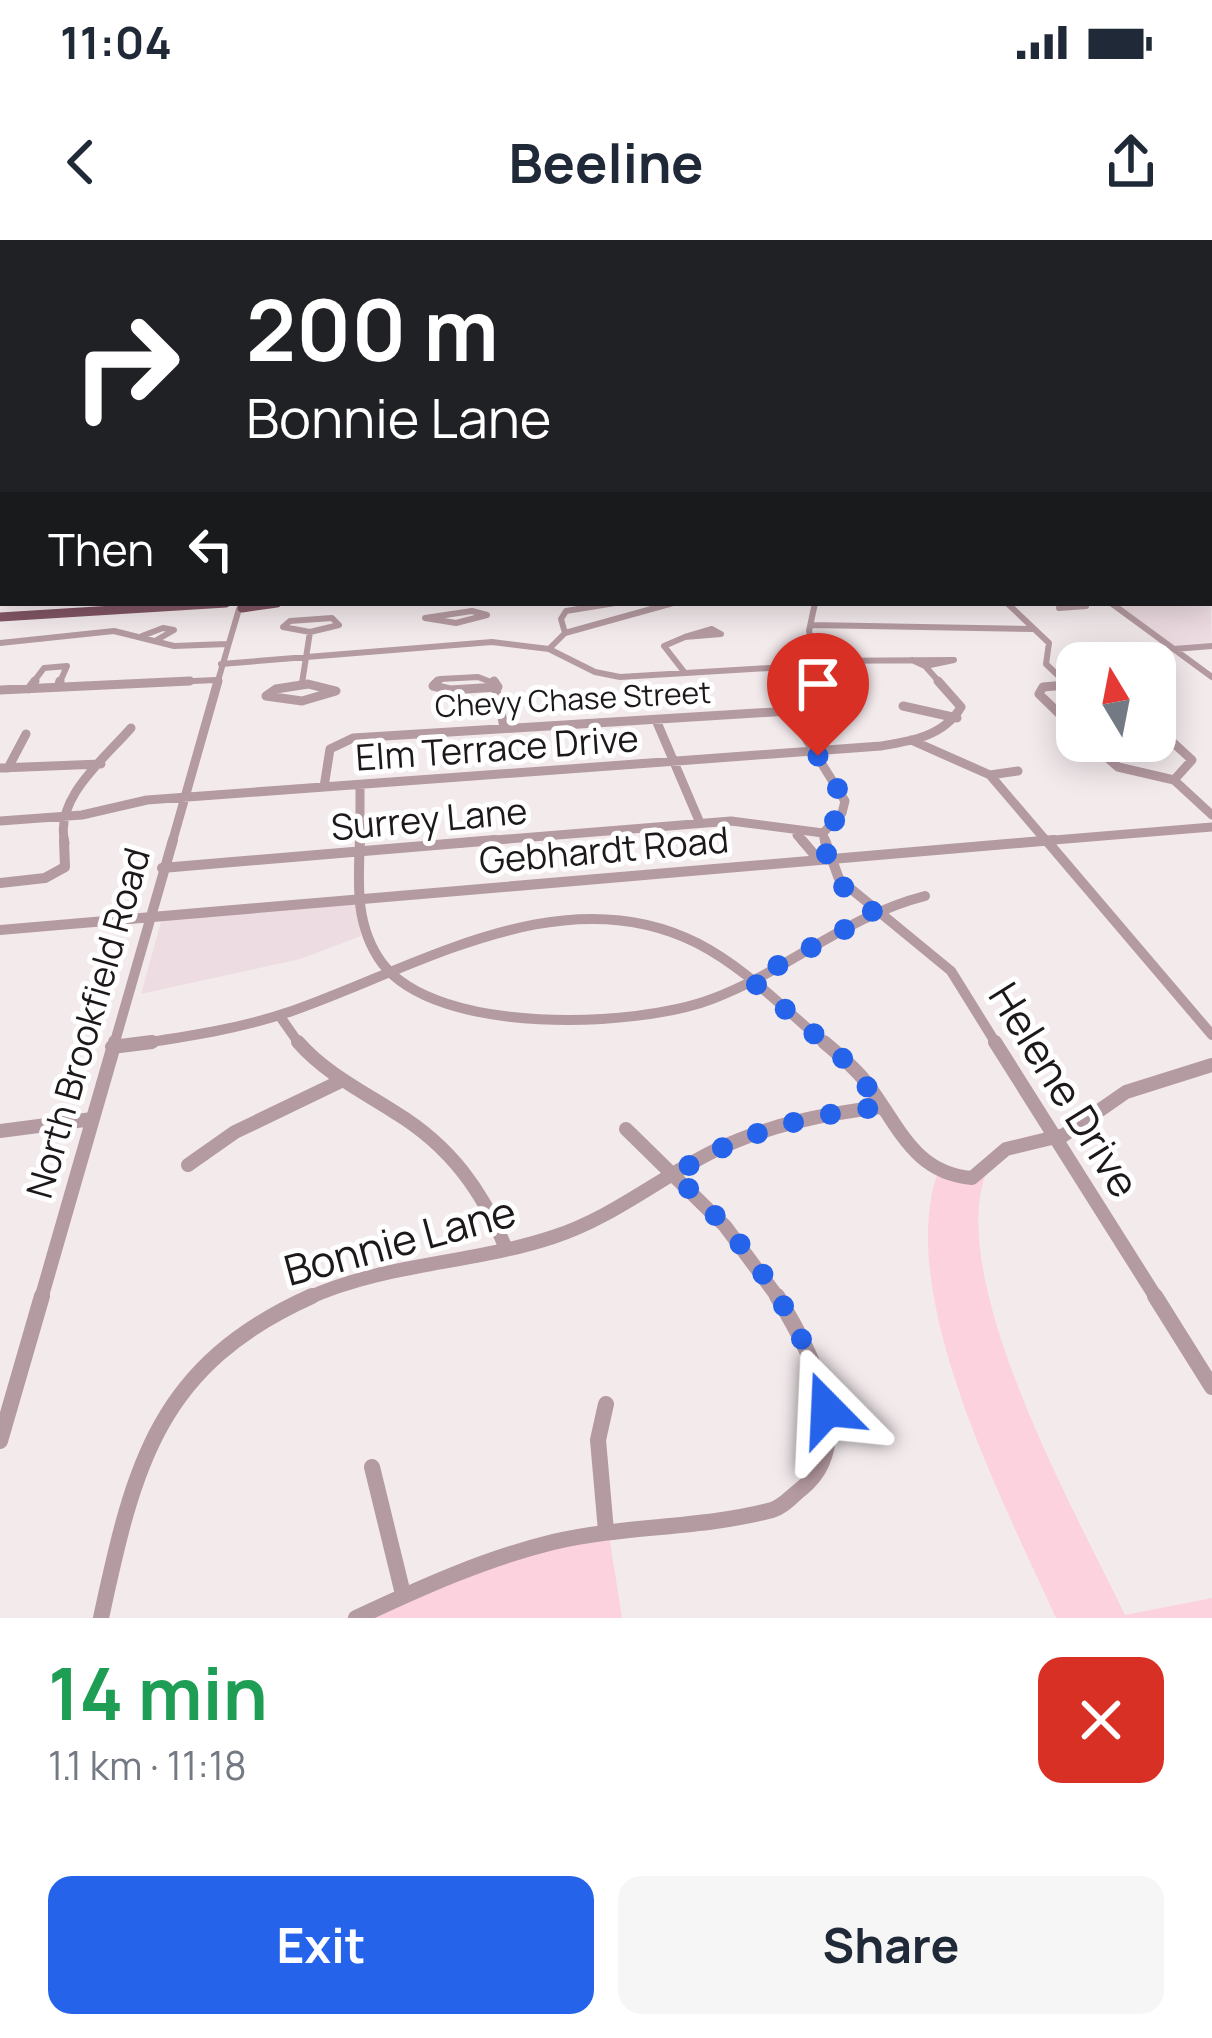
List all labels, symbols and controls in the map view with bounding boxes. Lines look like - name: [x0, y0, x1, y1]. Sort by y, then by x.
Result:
- text: 11:04: [60, 11, 172, 73]
- text: Beeline: [508, 125, 704, 199]
- icon: back: [48, 129, 114, 195]
- icon: share: [1098, 129, 1164, 195]
- text: 200 m: [246, 271, 499, 386]
- icon: right: [48, 288, 204, 444]
- text: Bonnie Lane: [246, 380, 551, 454]
- icon: left: [178, 516, 244, 582]
- text: Then: [48, 518, 154, 580]
- pin: [767, 633, 869, 756]
- north arrow: [1056, 642, 1176, 762]
- map controls: [1056, 642, 1176, 762]
- icon: arrive: [785, 651, 851, 717]
- street label: Chevy Chase Street: [434, 671, 712, 726]
- street label: Elm Terrace Drive: [354, 713, 640, 782]
- street label: Surrey Lane: [329, 786, 529, 851]
- street label: Gebhardt Road: [477, 814, 731, 885]
- street label: North Brookfield Road: [14, 842, 161, 1204]
- street label: Helene Drive: [976, 971, 1154, 1208]
- street label: Bonnie Lane: [278, 1181, 522, 1299]
- position arrow: [764, 1346, 890, 1472]
- text: 14 min: [48, 1643, 268, 1742]
- button: close: [1038, 1657, 1164, 1783]
- text: 1.1 km · 11:18: [48, 1738, 247, 1792]
- button: Exit: [48, 1876, 594, 2014]
- button: Share: [618, 1876, 1164, 2014]

